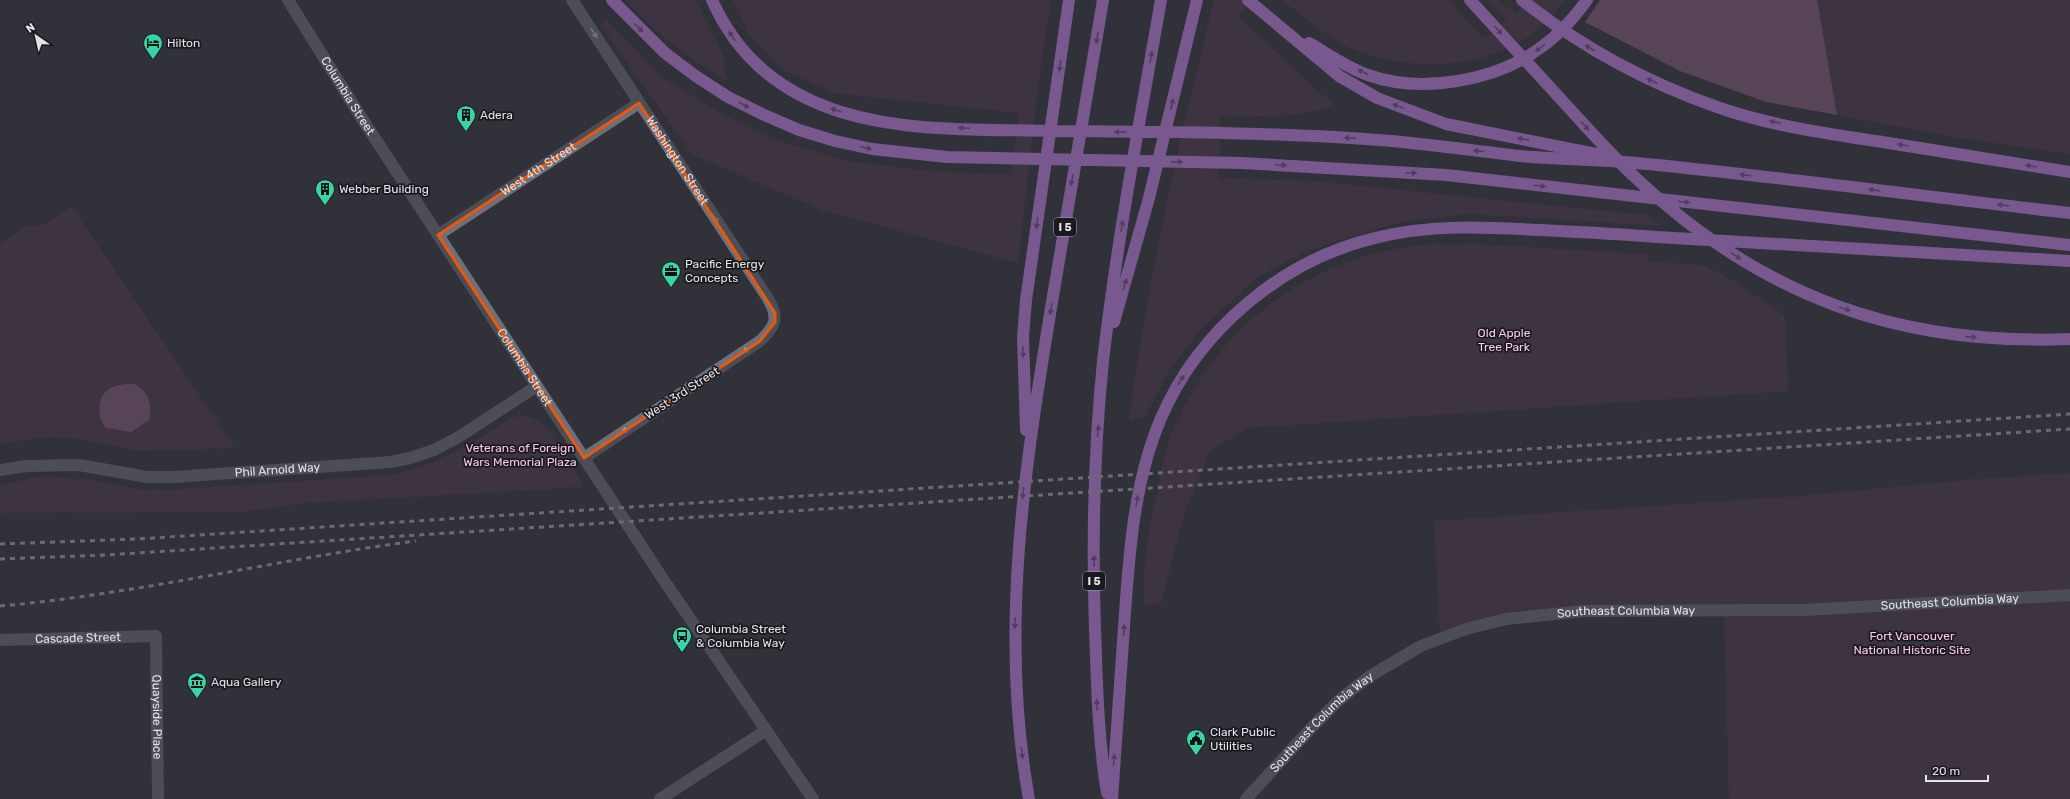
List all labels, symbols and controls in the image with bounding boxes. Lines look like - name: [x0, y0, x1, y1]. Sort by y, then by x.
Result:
- north arrow: [16, 16, 56, 56]
- text: N: [24, 20, 38, 36]
- one-way arrow: [634, 23, 644, 33]
- one-way arrow: [1493, 25, 1502, 35]
- one-way arrow: [590, 28, 598, 38]
- one-way arrow: [728, 31, 736, 42]
- hotel icon: Hilton: [142, 32, 164, 60]
- one-way arrow: [1093, 32, 1099, 45]
- place label: Hilton: [167, 36, 200, 50]
- one-way arrow: [1535, 44, 1546, 52]
- one-way arrow: [1584, 45, 1596, 52]
- one-way arrow: [1148, 51, 1154, 63]
- street label: Columbia Street: [318, 54, 378, 138]
- one-way arrow: [1057, 60, 1063, 72]
- one-way arrow: [1358, 69, 1369, 75]
- one-way arrow: [1646, 78, 1658, 84]
- one-way arrow: [1170, 98, 1176, 110]
- one-way arrow: [738, 101, 749, 108]
- one-way arrow: [1391, 102, 1403, 108]
- building icon: Adera: [455, 104, 477, 132]
- one-way arrow: [830, 107, 842, 113]
- place label: Adera: [480, 108, 513, 122]
- street label: Washington Street: [643, 113, 712, 208]
- one-way arrow: [1769, 119, 1781, 125]
- one-way arrow: [1581, 121, 1590, 131]
- one-way arrow: [958, 125, 970, 132]
- one-way arrow: [1113, 129, 1126, 135]
- one-way arrow: [1343, 135, 1356, 141]
- one-way arrow: [1517, 135, 1529, 141]
- street label: West 4th Street: [498, 139, 579, 199]
- one-way arrow: [1897, 142, 1909, 148]
- one-way arrow: [859, 145, 872, 151]
- one-way arrow: [1473, 148, 1485, 154]
- one-way arrow: [1171, 159, 1184, 165]
- one-way arrow: [1275, 162, 1287, 169]
- one-way arrow: [2025, 163, 2038, 169]
- one-way arrow: [1405, 169, 1417, 176]
- one-way arrow: [1739, 172, 1751, 178]
- one-way arrow: [1069, 174, 1075, 187]
- building icon: Webber Building: [314, 178, 336, 206]
- place label: Webber Building: [339, 182, 429, 196]
- one-way arrow: [1534, 182, 1547, 189]
- one-way arrow: [1868, 187, 1880, 193]
- one-way arrow: [1677, 199, 1690, 205]
- one-way arrow: [1997, 202, 2009, 208]
- one-way arrow: [711, 213, 719, 223]
- one-way arrow: [1034, 217, 1040, 229]
- road number: I 5: [1054, 218, 1076, 236]
- one-way arrow: [1120, 220, 1126, 233]
- one-way arrow: [1730, 253, 1742, 260]
- place label: Pacific Energy Concepts: [685, 257, 765, 285]
- office icon: Pacific Energy Concepts: [660, 260, 682, 288]
- one-way arrow: [1122, 278, 1128, 290]
- one-way arrow: [1048, 303, 1054, 315]
- one-way arrow: [1839, 306, 1851, 312]
- street label: Columbia Street: [494, 326, 555, 409]
- park label: Old Apple Tree Park: [1478, 326, 1531, 354]
- one-way arrow: [1965, 334, 1977, 341]
- one-way arrow: [742, 346, 753, 353]
- one-way arrow: [1020, 346, 1026, 359]
- street label: West 3rd Street: [642, 363, 722, 422]
- one-way arrow: [1177, 375, 1185, 385]
- one-way arrow: [622, 425, 633, 433]
- one-way arrow: [1094, 425, 1101, 437]
- park label: Veterans of Foreign Wars Memorial Plaza: [463, 441, 577, 469]
- street label: Phil Arnold Way: [234, 460, 321, 480]
- one-way arrow: [1019, 487, 1026, 499]
- one-way arrow: [1134, 495, 1140, 507]
- one-way arrow: [1091, 554, 1097, 567]
- road number: I 5: [1083, 572, 1105, 590]
- street label: Southeast Columbia Way: [1880, 591, 2020, 613]
- street label: Southeast Columbia Way: [1556, 603, 1696, 621]
- one-way arrow: [1012, 617, 1018, 630]
- place label: Columbia Street & Columbia Way: [696, 622, 786, 650]
- one-way arrow: [1120, 624, 1127, 636]
- bus stop icon: Columbia Street & Columbia Way: [671, 625, 693, 653]
- park label: Fort Vancouver National Historic Site: [1853, 629, 1971, 657]
- street label: Cascade Street: [35, 630, 121, 646]
- street label: Southeast Columbia Way: [1267, 669, 1376, 775]
- museum icon: Aqua Gallery: [186, 671, 208, 699]
- street label: Quayside Place: [149, 674, 165, 760]
- place label: Aqua Gallery: [211, 675, 282, 689]
- one-way arrow: [1094, 699, 1101, 711]
- place label: Clark Public Utilities: [1210, 725, 1276, 753]
- public building icon: Clark Public Utilities: [1185, 728, 1207, 756]
- one-way arrow: [1019, 747, 1026, 759]
- one-way arrow: [1111, 754, 1118, 766]
- scale bar: [1926, 757, 1988, 783]
- text: 20 m: [1932, 764, 1960, 778]

